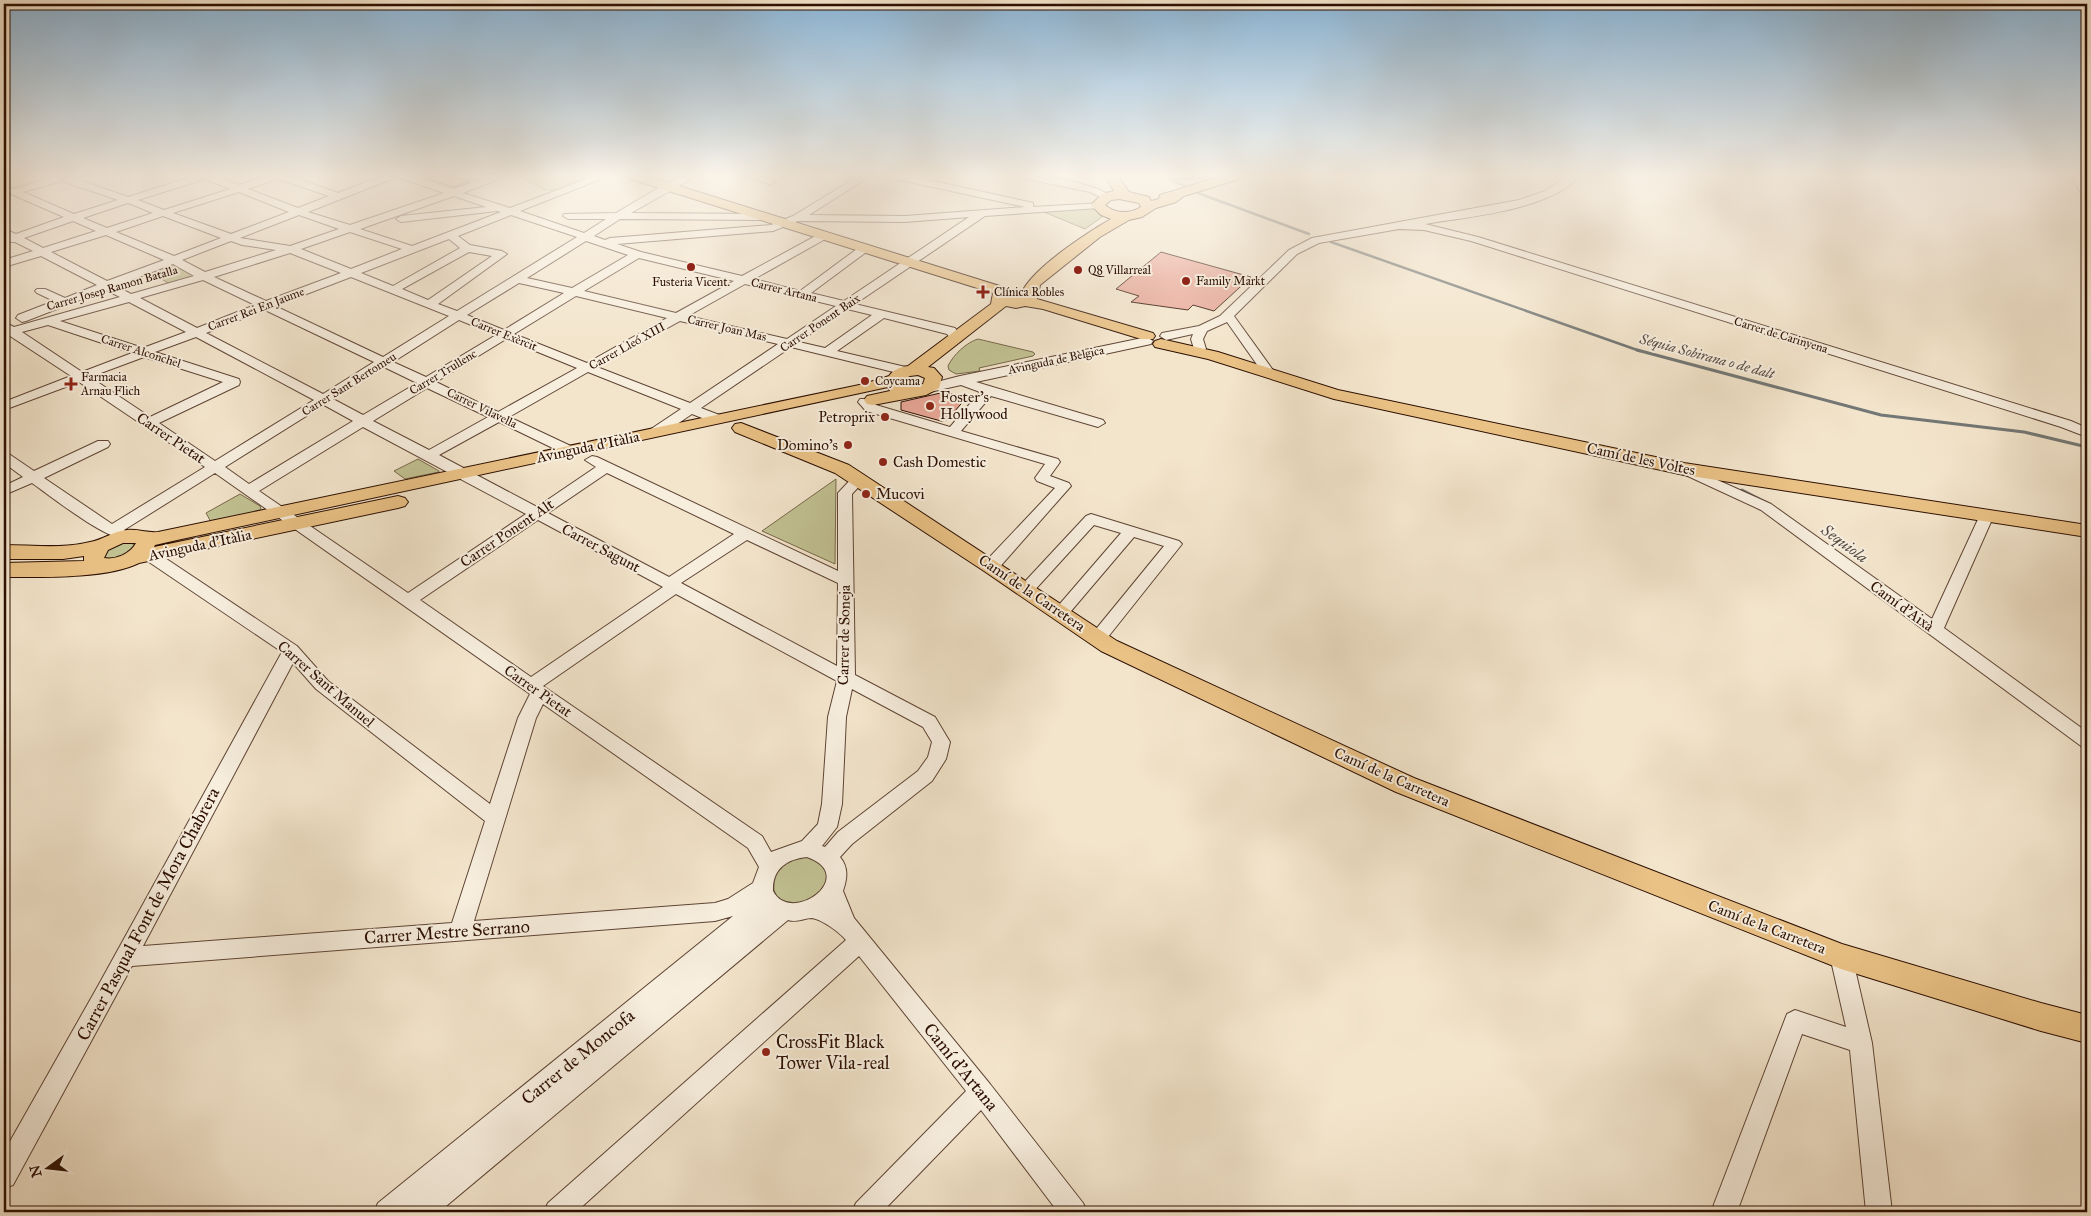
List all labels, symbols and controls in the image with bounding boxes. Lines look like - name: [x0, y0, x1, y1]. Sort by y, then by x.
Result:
- marker: Fusteria Vicent.: [685, 261, 697, 273]
- street label: Carrer Josep Ramon Batalla: [45, 262, 180, 314]
- place label: Q8 Villarreal: [1088, 263, 1152, 277]
- marker: Q8 Villarreal: [1072, 264, 1084, 276]
- place label: Family Markt: [1196, 274, 1266, 288]
- place label: Fusteria Vicent.: [652, 275, 730, 289]
- street label: Carrer Artana: [749, 275, 819, 305]
- marker: Family Markt: [1180, 275, 1192, 287]
- street label: Carrer Rei En Jaume: [206, 284, 307, 335]
- marker: Clínica Robles: [976, 285, 990, 299]
- place label: Clínica Robles: [994, 285, 1064, 299]
- street label: Carrer Ponent Baix: [777, 291, 863, 355]
- street label: Carrer Joan Mas: [686, 312, 768, 345]
- street label: Carrer Exèrcit: [469, 314, 540, 354]
- street label: Carrer de Carinyena: [1732, 314, 1830, 356]
- street label: Carrer Lleó XIII: [586, 319, 668, 373]
- water label: Séquia Sobirana o de dalt: [1637, 330, 1778, 383]
- street label: Carrer Alconchel: [99, 331, 183, 371]
- street label: Avinguda de Bèlgica: [1006, 343, 1106, 378]
- street label: Carrer Trullenc: [407, 346, 479, 398]
- street label: Carrer Sant Bertomeu: [299, 349, 399, 419]
- place label: Farmacia Arnau Flich: [80, 370, 141, 398]
- place label: Coycama: [875, 374, 921, 388]
- marker: Coycama: [859, 375, 871, 387]
- marker: Farmacia Arnau Flich: [65, 378, 77, 390]
- street label: Carrer Vilavella: [445, 385, 520, 431]
- place label: Foster's Hollywood: [940, 388, 1008, 423]
- marker: Foster's Hollywood: [924, 400, 936, 412]
- place label: Petroprix: [818, 408, 875, 426]
- street label: Carrer Pietat: [133, 409, 209, 468]
- marker: Petroprix: [879, 411, 891, 423]
- street label: Avinguda d'Itàlia: [534, 427, 642, 467]
- place label: Domino's: [777, 436, 838, 454]
- marker: Domino's: [842, 439, 854, 451]
- street label: Camí de les Voltes: [1585, 439, 1697, 479]
- place label: Cash Domestic: [893, 453, 986, 471]
- marker: Cash Domestic: [877, 456, 889, 468]
- place label: Mucovi: [876, 485, 925, 503]
- marker: Mucovi: [860, 488, 872, 500]
- street label: Carrer Ponent Alt: [457, 495, 558, 571]
- street label: Carrer Sagunt: [559, 520, 644, 577]
- water label: Sequiola: [1817, 520, 1872, 567]
- street label: Avinguda d'Itàlia: [146, 525, 254, 565]
- street label: Camí de la Carretera: [975, 551, 1089, 636]
- street label: Camí d'Aixà: [1867, 577, 1938, 636]
- street label: Carrer de Soneja: [834, 584, 854, 685]
- street label: Carrer Sant Manuel: [274, 637, 379, 732]
- street label: Carrer Pietat: [501, 661, 576, 721]
- street label: Camí de la Carretera: [1331, 743, 1453, 811]
- street label: Carrer Pasqual Font de Mora Chabrera: [72, 783, 225, 1045]
- street label: Camí de la Carretera: [1706, 896, 1829, 958]
- street label: Carrer Mestre Serrano: [363, 915, 531, 949]
- street label: Carrer de Moncofa: [517, 1004, 639, 1109]
- street label: Camí d'Artana: [919, 1019, 1003, 1116]
- place label: CrossFit Black Tower Vila-real: [776, 1031, 890, 1074]
- marker: CrossFit Black Tower Vila-real: [760, 1046, 772, 1058]
- north arrow: [22, 1144, 72, 1194]
- text: N: [26, 1163, 46, 1179]

